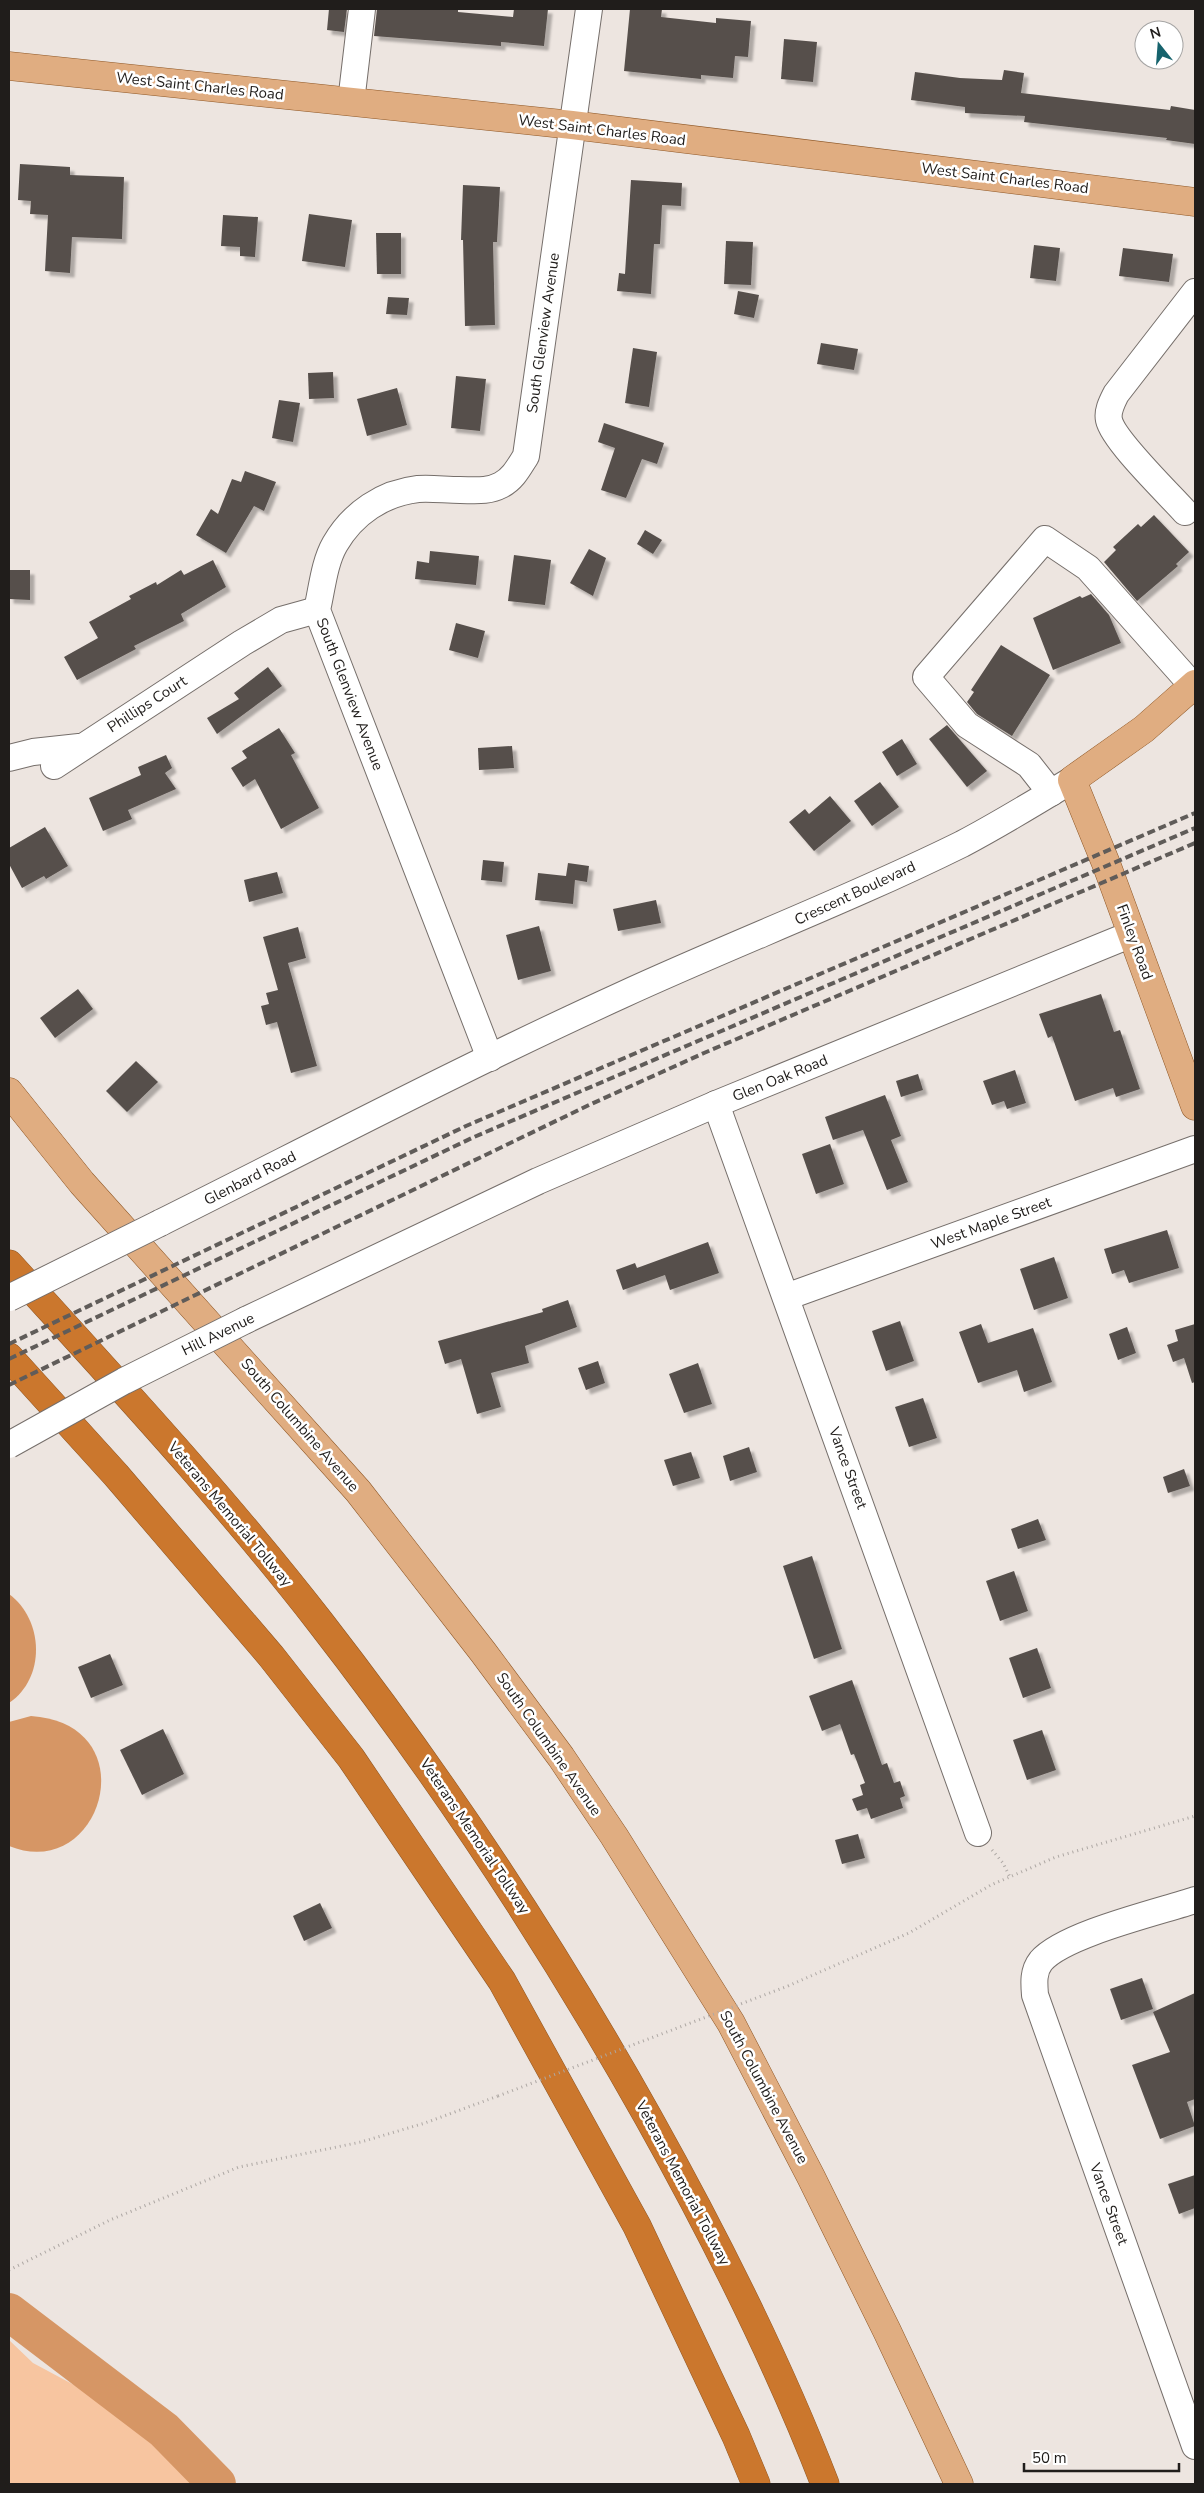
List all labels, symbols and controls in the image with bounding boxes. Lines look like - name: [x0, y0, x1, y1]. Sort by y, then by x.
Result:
- north arrow: [1134, 20, 1184, 70]
- text: N: [1148, 22, 1163, 44]
- street label: West Saint Charles Road: [115, 67, 285, 105]
- street label: West Saint Charles Road: [517, 110, 687, 150]
- street label: West Saint Charles Road: [920, 158, 1090, 198]
- street label: South Glenview Avenue: [522, 251, 564, 415]
- street label: South Glenview Avenue: [312, 615, 388, 773]
- street label: Phillips Court: [103, 670, 191, 737]
- street label: Crescent Boulevard: [791, 856, 919, 930]
- street label: Finley Road: [1112, 901, 1158, 983]
- street label: Glen Oak Road: [729, 1050, 831, 1106]
- street label: Glenbard Road: [200, 1146, 300, 1210]
- street label: West Maple Street: [928, 1192, 1055, 1254]
- street label: Hill Avenue: [178, 1308, 258, 1360]
- street label: South Columbine Avenue: [236, 1354, 364, 1496]
- street label: Vance Street: [824, 1423, 872, 1512]
- street label: Veterans Memorial Tollway: [163, 1437, 297, 1591]
- street label: South Columbine Avenue: [492, 1668, 606, 1820]
- street label: Veterans Memorial Tollway: [415, 1754, 535, 1918]
- street label: South Columbine Avenue: [715, 2007, 813, 2167]
- street label: Veterans Memorial Tollway: [631, 2096, 735, 2269]
- street label: Vance Street: [1085, 2159, 1133, 2248]
- scale bar: [1024, 2440, 1179, 2472]
- text: 50 m: [1032, 2448, 1067, 2468]

